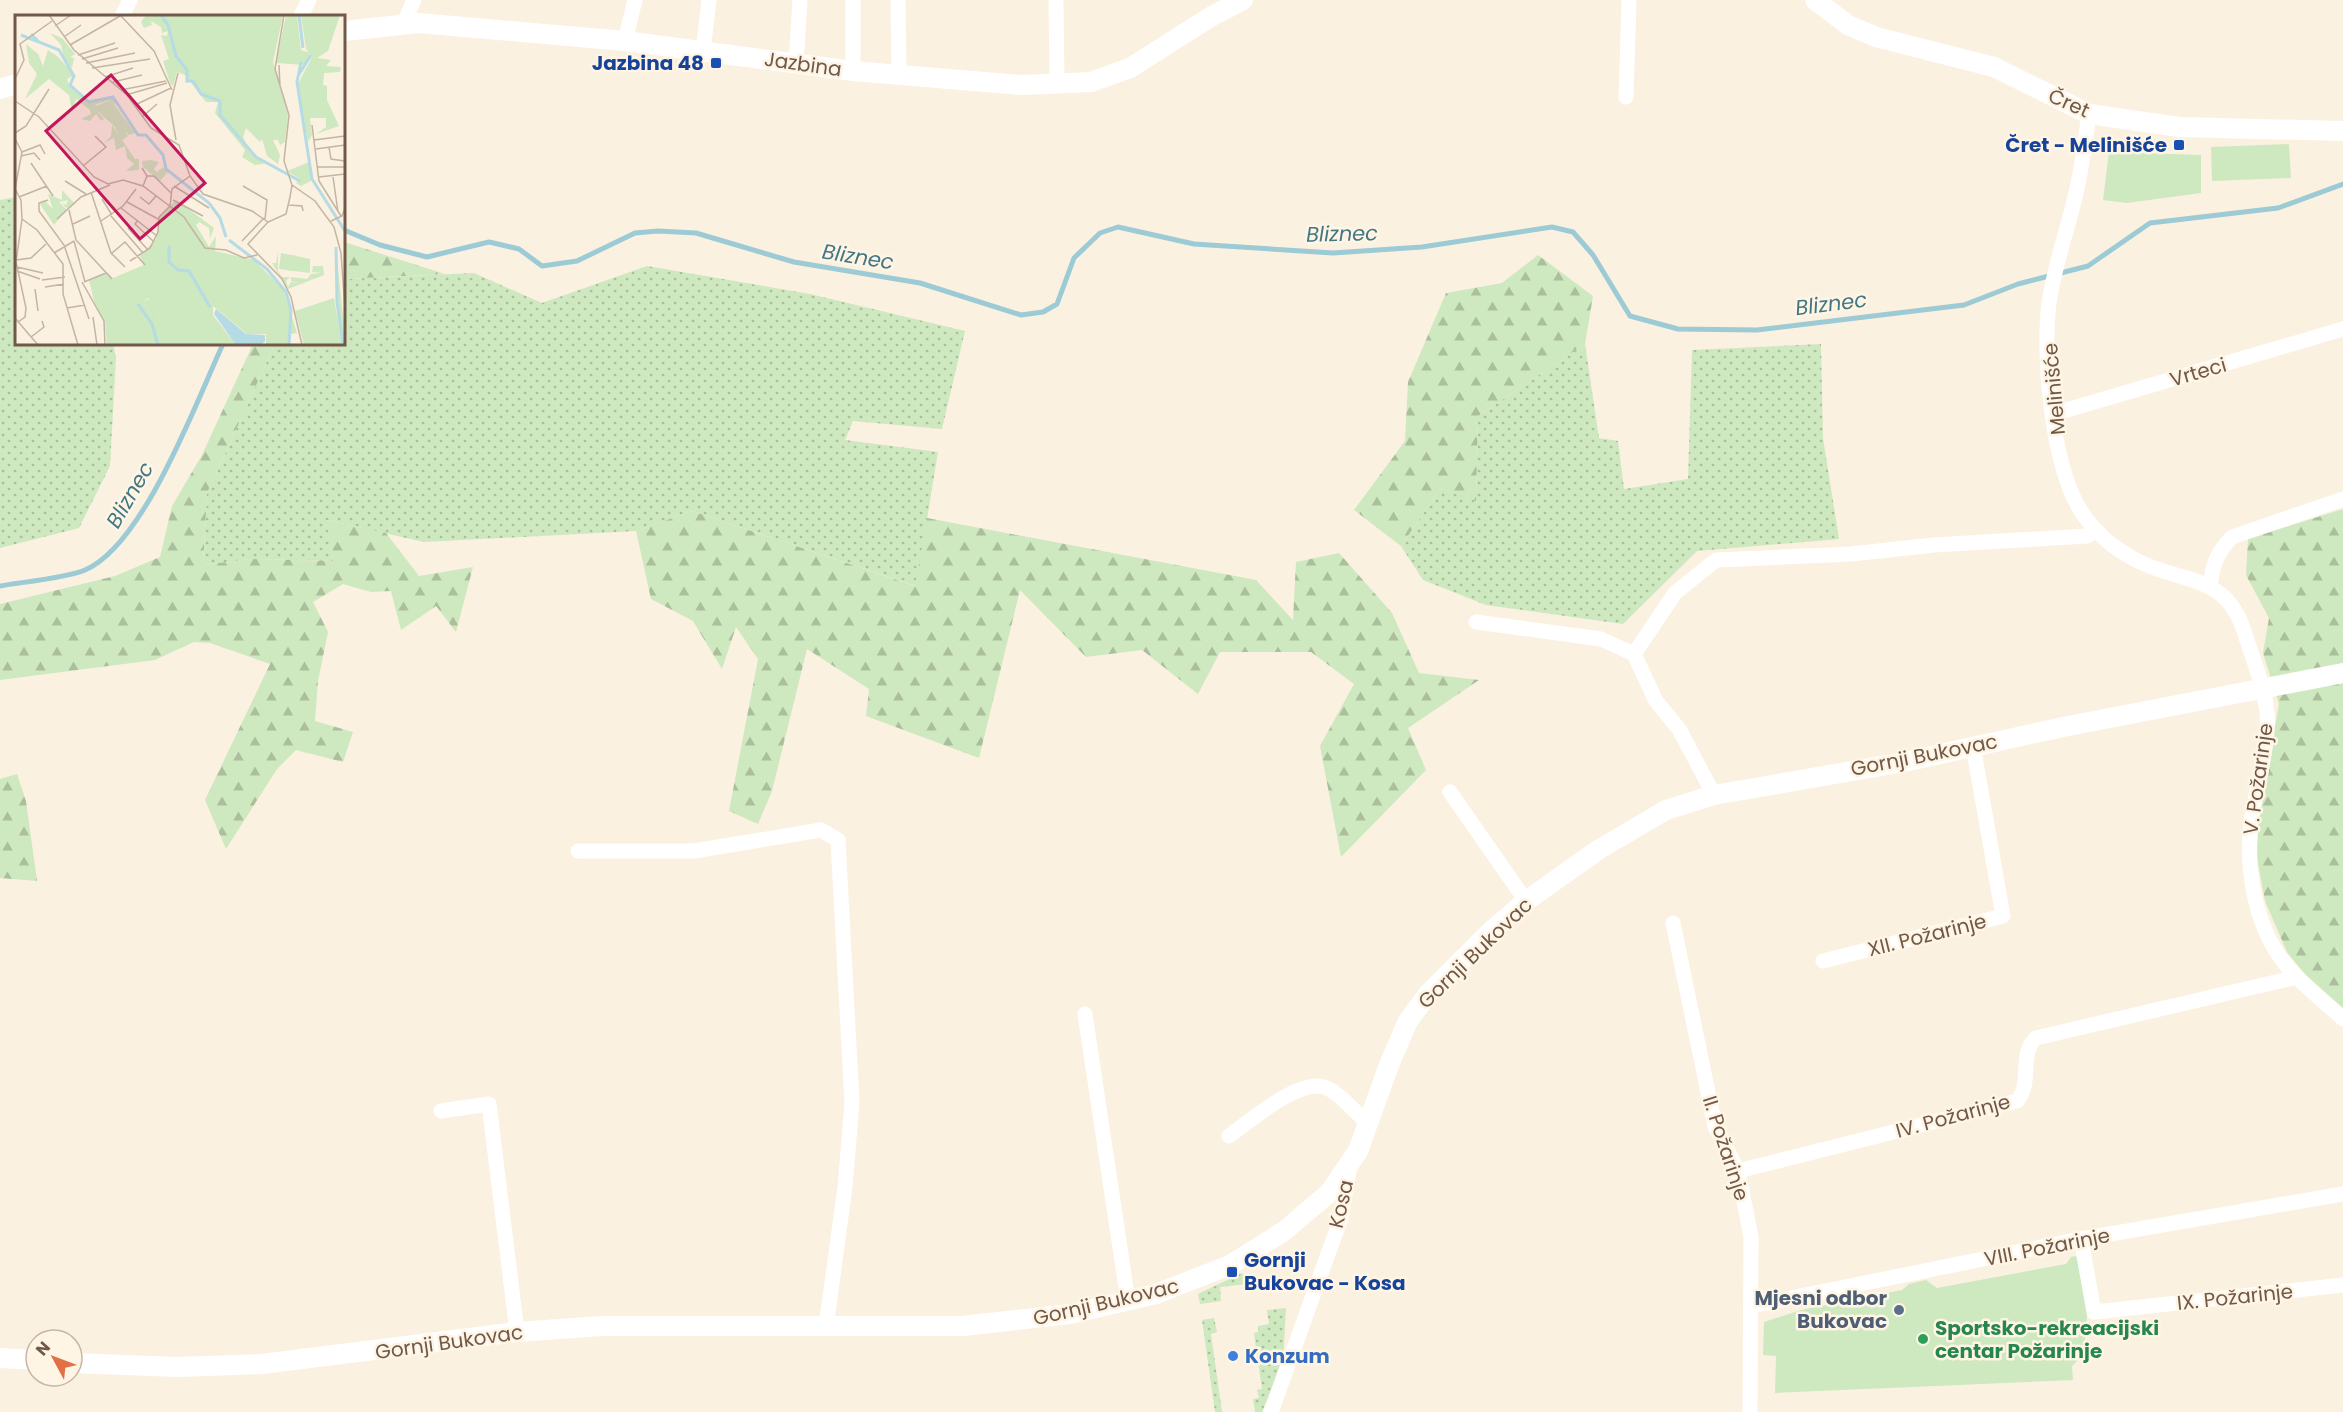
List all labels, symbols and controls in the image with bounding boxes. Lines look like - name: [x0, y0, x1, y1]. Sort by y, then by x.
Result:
- inset map: [15, 15, 345, 345]
- street label: Jazbina: [762, 45, 844, 83]
- place label: Jazbina 48: [592, 49, 704, 77]
- marker: Jazbina 48: [709, 56, 723, 70]
- street label: Čret: [2044, 82, 2094, 124]
- place label: Čret - Melinišće: [2005, 131, 2167, 159]
- marker: Čret - Melinišće: [2172, 138, 2186, 152]
- water label: Bliznec: [1306, 218, 1378, 249]
- water label: Bliznec: [820, 237, 896, 276]
- water label: Bliznec: [1793, 285, 1869, 322]
- street label: Melinišće: [2036, 342, 2072, 436]
- street label: Vrteci: [2166, 351, 2230, 393]
- water label: Bliznec: [99, 456, 160, 533]
- street label: V. Požarinje: [2236, 721, 2280, 837]
- street label: Gornji Bukovac: [1848, 727, 2000, 783]
- street label: Gornji Bukovac: [1412, 891, 1538, 1015]
- street label: XII. Požarinje: [1865, 907, 1989, 963]
- street label: IV. Požarinje: [1893, 1087, 2013, 1145]
- street label: II. Požarinje: [1696, 1092, 1756, 1204]
- street label: Kosa: [1322, 1177, 1360, 1231]
- street label: VIII. Požarinje: [1982, 1221, 2112, 1273]
- place label: Gornji Bukovac - Kosa: [1244, 1246, 1405, 1297]
- marker: Gornji Bukovac - Kosa: [1225, 1265, 1239, 1279]
- street label: Gornji Bukovac: [1030, 1272, 1182, 1332]
- street label: IX. Požarinje: [2176, 1277, 2294, 1317]
- place label: Mjesni odbor Bukovac: [1754, 1284, 1887, 1335]
- marker: Mjesni odbor Bukovac: [1892, 1303, 1906, 1317]
- place label: Sportsko-rekreacijski centar Požarinje: [1935, 1314, 2159, 1365]
- street label: Gornji Bukovac: [373, 1318, 525, 1366]
- north arrow: [24, 1328, 84, 1388]
- marker: Sportsko-rekreacijski centar Požarinje: [1916, 1332, 1930, 1346]
- text: N: [30, 1336, 56, 1361]
- place label: Konzum: [1245, 1342, 1330, 1370]
- marker: Konzum: [1226, 1349, 1240, 1363]

